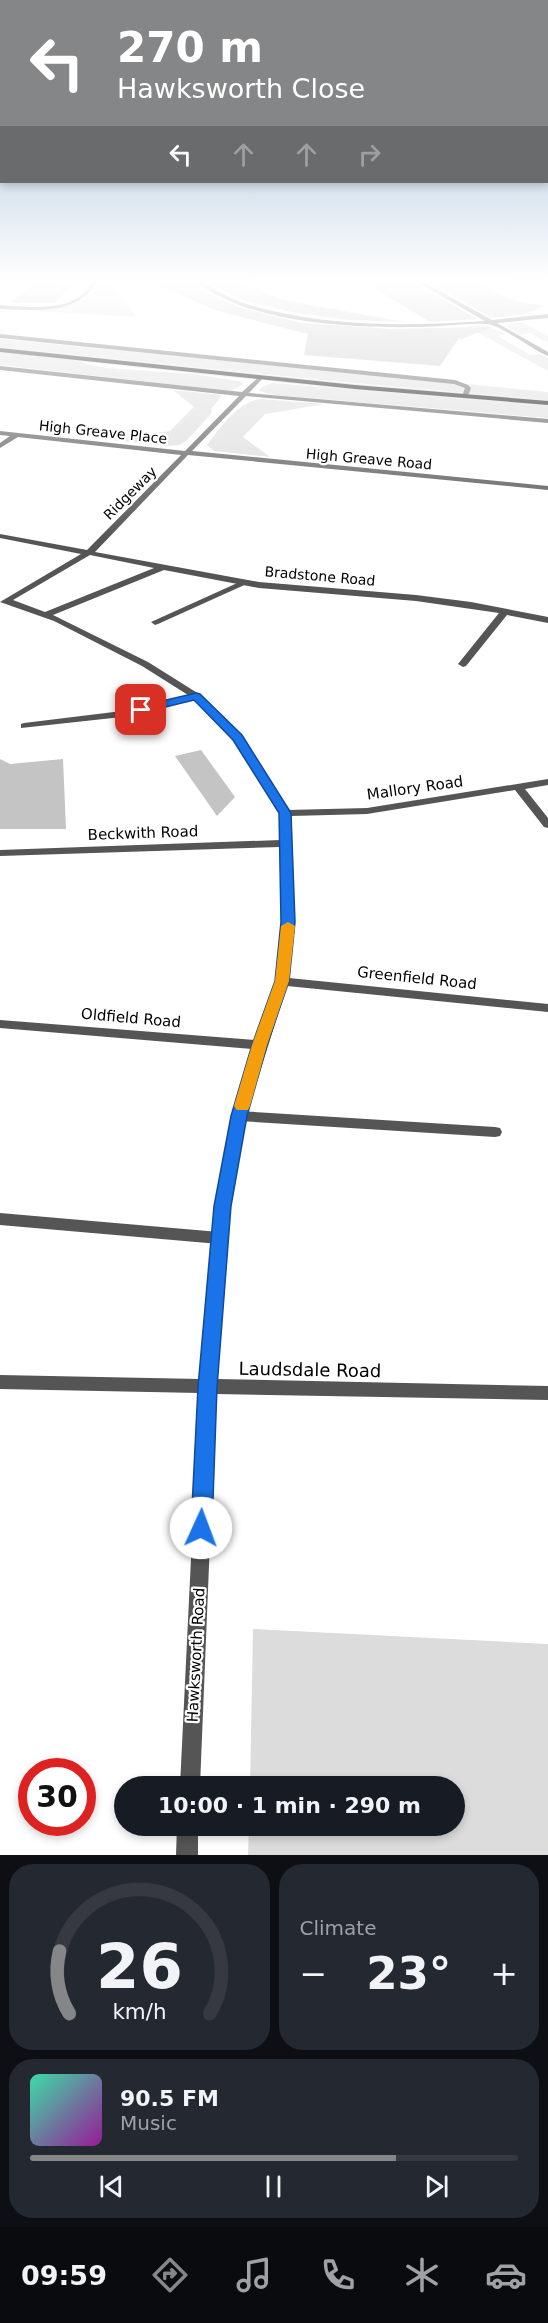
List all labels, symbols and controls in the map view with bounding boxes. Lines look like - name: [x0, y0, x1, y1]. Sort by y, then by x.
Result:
- text: 270 m: [117, 23, 263, 72]
- icon: left: [18, 24, 96, 102]
- text: Hawksworth Close: [117, 73, 365, 104]
- icon: left: [164, 138, 197, 171]
- icon: ahead: [227, 138, 260, 171]
- icon: ahead: [290, 138, 323, 171]
- icon: right: [353, 138, 386, 171]
- street label: High Greave Place: [38, 417, 168, 447]
- street label: High Greave Road: [305, 446, 433, 472]
- street label: Ridgeway: [100, 463, 160, 523]
- street label: Bradstone Road: [264, 563, 376, 589]
- pin: [115, 684, 166, 735]
- icon: arrive: [124, 693, 157, 726]
- street label: Mallory Road: [366, 772, 464, 804]
- street label: Beckwith Road: [87, 822, 199, 844]
- street label: Greenfield Road: [356, 963, 478, 993]
- street label: Oldfield Road: [80, 1005, 182, 1031]
- street label: Laudsdale Road: [238, 1358, 382, 1381]
- position arrow: [169, 1496, 233, 1560]
- street label: Hawksworth Road: [183, 1587, 209, 1723]
- speed limit sign: 30: [18, 1758, 96, 1836]
- text: 10:00 · 1 min · 290 m: [158, 1793, 421, 1818]
- text: Climate: [300, 1916, 376, 1940]
- text: 26: [96, 1930, 183, 2003]
- text: 23°: [366, 1947, 451, 2000]
- text: −: [300, 1954, 327, 1993]
- text: +: [490, 1954, 518, 1993]
- text: km/h: [112, 1999, 166, 2024]
- text: 90.5 FM: [120, 2086, 219, 2111]
- text: Music: [120, 2111, 177, 2135]
- icon: previous: [95, 2170, 128, 2203]
- icon: pause: [257, 2170, 290, 2203]
- icon: next: [420, 2170, 453, 2203]
- icon: directions: [149, 2254, 191, 2296]
- icon: music: [233, 2254, 275, 2296]
- icon: phone: [317, 2254, 359, 2296]
- icon: climate: [401, 2254, 443, 2296]
- icon: car: [485, 2254, 527, 2296]
- text: 09:59: [21, 2260, 107, 2291]

